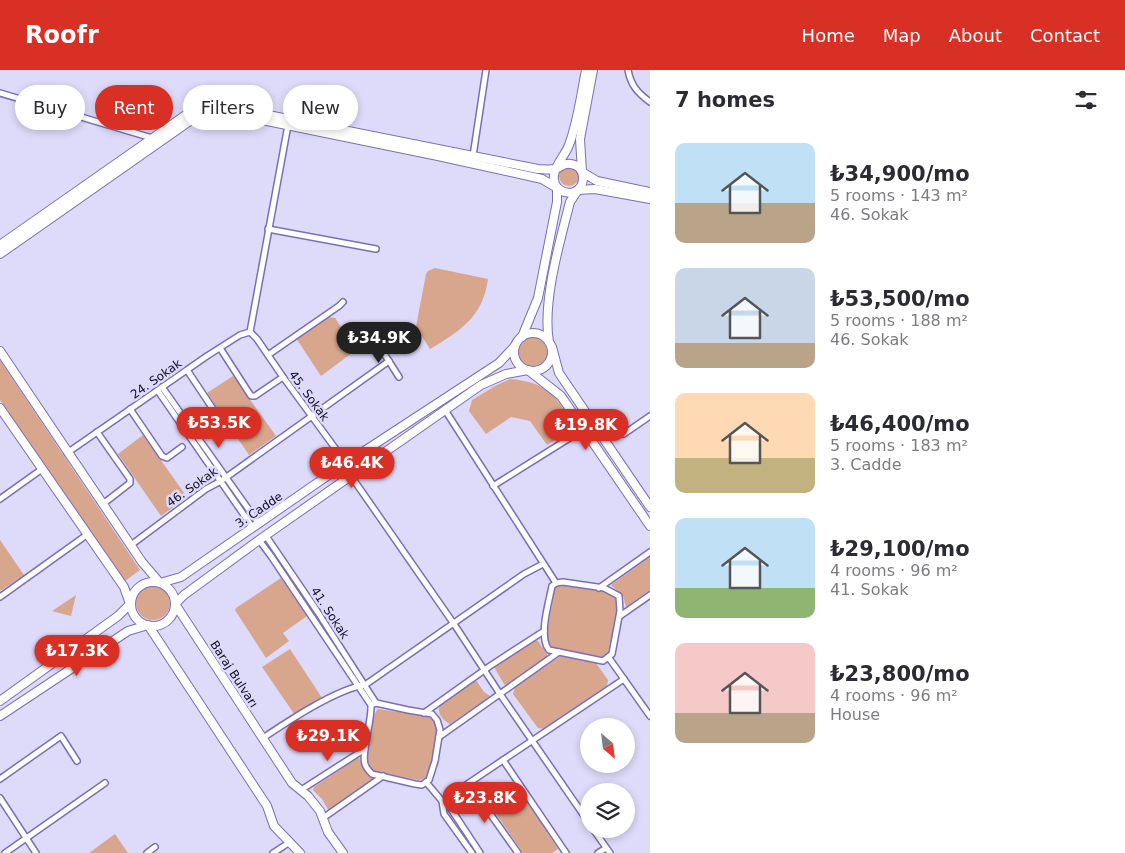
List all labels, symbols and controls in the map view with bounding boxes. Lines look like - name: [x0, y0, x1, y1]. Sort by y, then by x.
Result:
- text: Roofr: [25, 21, 99, 49]
- text: Home: [802, 25, 855, 46]
- text: Map: [883, 25, 921, 46]
- text: About: [949, 25, 1002, 46]
- text: Contact: [1030, 25, 1100, 46]
- chip: Buy: [15, 85, 85, 130]
- chip: Rent: [95, 85, 173, 130]
- chip: Filters: [183, 85, 273, 130]
- chip: New: [283, 85, 358, 130]
- icon: filters: [1072, 86, 1100, 114]
- text: 7 homes: [675, 88, 775, 112]
- text: ₺34,900/mo: [830, 162, 970, 186]
- icon: home: [715, 163, 775, 223]
- text: 5 rooms · 143 m²: [830, 186, 968, 205]
- text: 46. Sokak: [830, 205, 909, 224]
- text: ₺53,500/mo: [830, 287, 970, 311]
- icon: home: [715, 288, 775, 348]
- text: 5 rooms · 188 m²: [830, 311, 968, 330]
- pin: ₺34.9K: [338, 322, 420, 364]
- text: ₺34.9K: [347, 328, 411, 347]
- text: 46. Sokak: [830, 330, 909, 349]
- street label: 24. Sokak: [128, 356, 184, 402]
- street label: 45. Sokak: [286, 368, 332, 424]
- pin: ₺53.5K: [178, 406, 260, 449]
- pin: ₺19.8K: [545, 408, 627, 451]
- text: ₺46,400/mo: [830, 412, 970, 436]
- text: ₺53.5K: [187, 413, 251, 432]
- icon: home: [715, 413, 775, 473]
- text: ₺19.8K: [554, 415, 618, 434]
- text: 5 rooms · 183 m²: [830, 436, 968, 455]
- pin: ₺46.4K: [311, 446, 393, 489]
- text: ₺46.4K: [320, 453, 384, 472]
- text: 3. Cadde: [830, 455, 901, 474]
- street label: 46. Sokak: [164, 464, 220, 510]
- street label: 3. Cadde: [233, 489, 285, 531]
- text: ₺29,100/mo: [830, 537, 970, 561]
- icon: home: [715, 538, 775, 598]
- text: 4 rooms · 96 m²: [830, 561, 958, 580]
- text: 41. Sokak: [830, 580, 909, 599]
- street label: 41. Sokak: [308, 584, 352, 642]
- pin: ₺17.3K: [36, 634, 118, 677]
- street label: Baraj Bulvarı: [207, 638, 261, 710]
- text: ₺17.3K: [45, 641, 109, 660]
- text: ₺23,800/mo: [830, 662, 970, 686]
- icon: home: [715, 663, 775, 723]
- text: 4 rooms · 96 m²: [830, 686, 958, 705]
- text: House: [830, 705, 880, 724]
- north arrow: [580, 718, 635, 772]
- map controls: [580, 718, 635, 838]
- pin: ₺29.1K: [287, 720, 369, 762]
- text: ₺29.1K: [296, 726, 360, 745]
- pin: ₺23.8K: [444, 782, 526, 824]
- button: layers: [580, 783, 635, 838]
- text: ₺23.8K: [453, 788, 517, 807]

